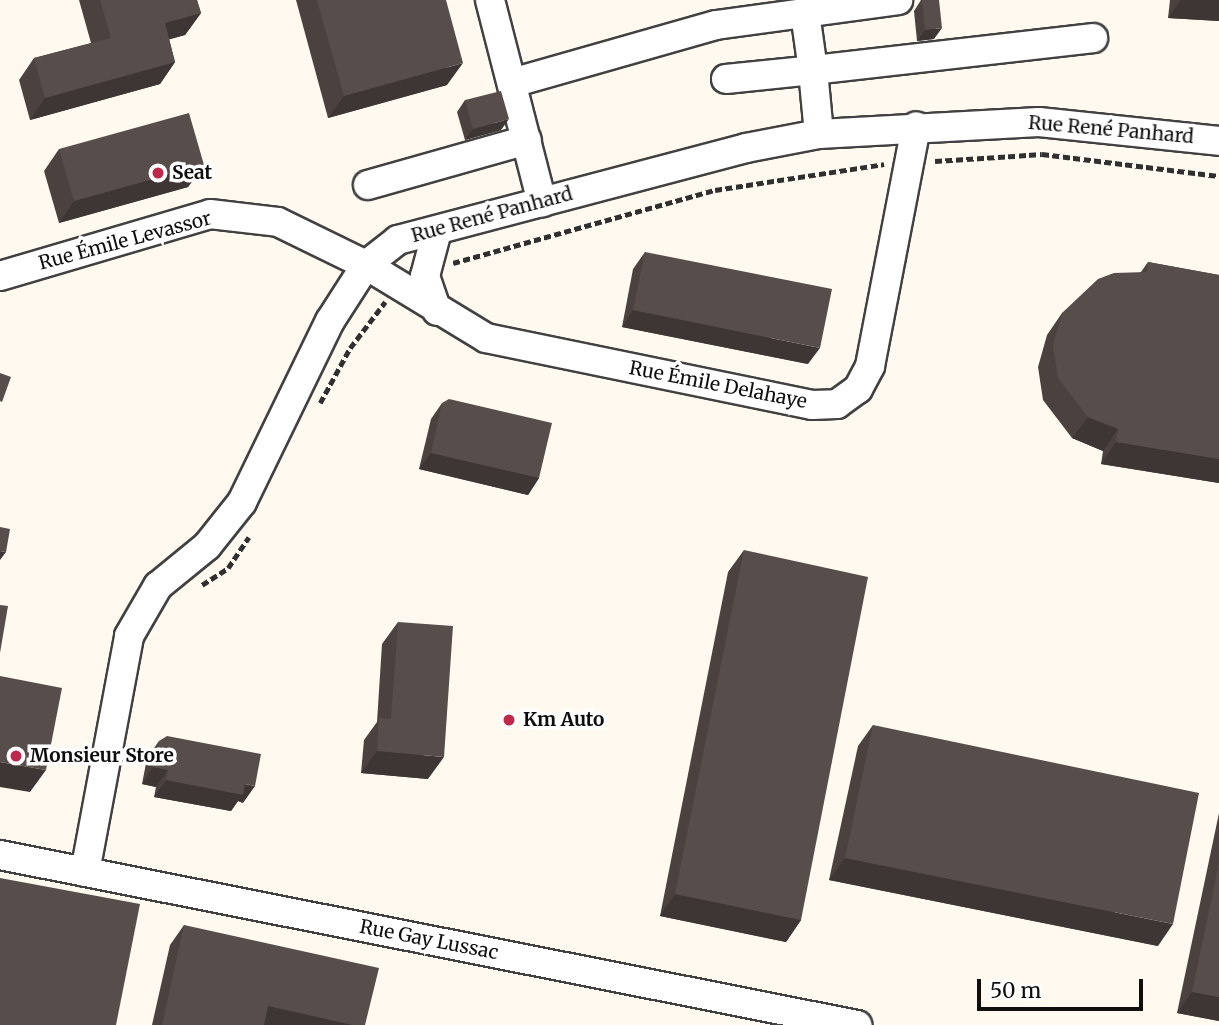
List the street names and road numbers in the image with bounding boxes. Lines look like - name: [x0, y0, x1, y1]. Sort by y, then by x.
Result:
- street label: Rue René Panhard: [1027, 111, 1195, 149]
- street label: Rue René Panhard: [409, 183, 575, 247]
- street label: Rue Émile Levassor: [36, 207, 214, 275]
- street label: Rue Émile Delahaye: [627, 357, 809, 413]
- street label: Rue Gay Lussac: [358, 915, 500, 965]

